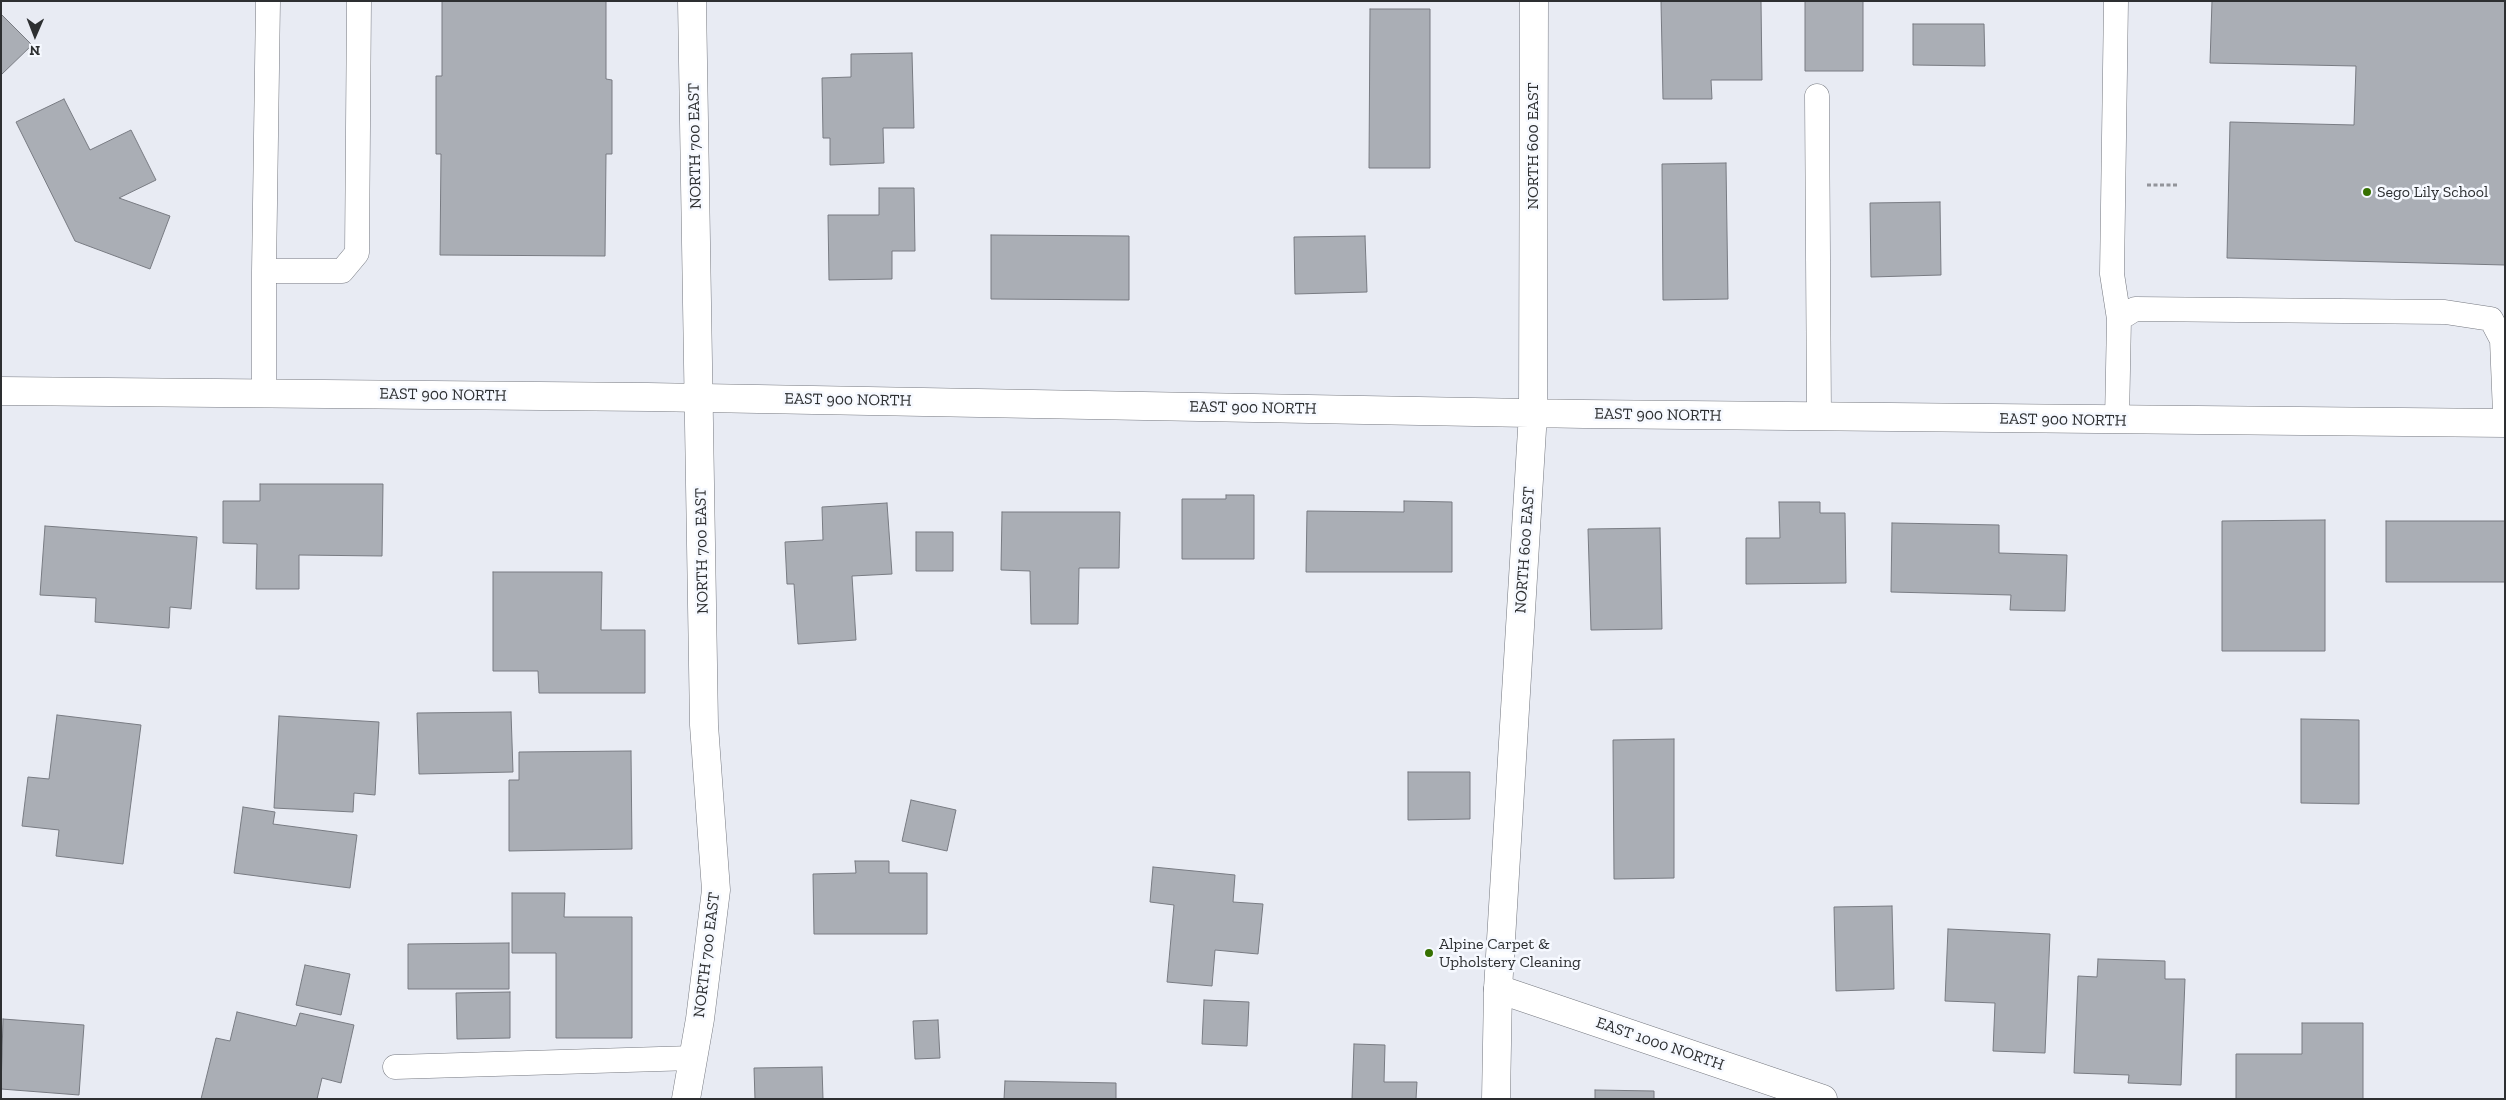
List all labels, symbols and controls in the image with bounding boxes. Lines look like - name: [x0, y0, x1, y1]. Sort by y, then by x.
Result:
- north arrow: [10, 10, 60, 60]
- text: N: [29, 42, 40, 59]
- street label: NORTH 600 EAST: [1523, 82, 1543, 210]
- street label: NORTH 700 EAST: [684, 83, 706, 209]
- place label: Sego Lily School: [2377, 182, 2488, 202]
- marker: Sego Lily School: [2361, 186, 2373, 198]
- street label: EAST 900 NORTH: [379, 384, 507, 406]
- street label: EAST 900 NORTH: [784, 389, 912, 411]
- street label: EAST 900 NORTH: [1189, 397, 1317, 419]
- street label: EAST 900 NORTH: [1594, 404, 1722, 426]
- street label: EAST 900 NORTH: [1999, 409, 2127, 431]
- street label: NORTH 600 EAST: [1511, 486, 1539, 614]
- street label: NORTH 700 EAST: [691, 488, 713, 614]
- street label: NORTH 700 EAST: [690, 891, 724, 1019]
- place label: Alpine Carpet & Upholstery Cleaning: [1439, 934, 1581, 972]
- marker: Alpine Carpet & Upholstery Cleaning: [1423, 947, 1435, 959]
- street label: EAST 1000 NORTH: [1593, 1013, 1727, 1075]

